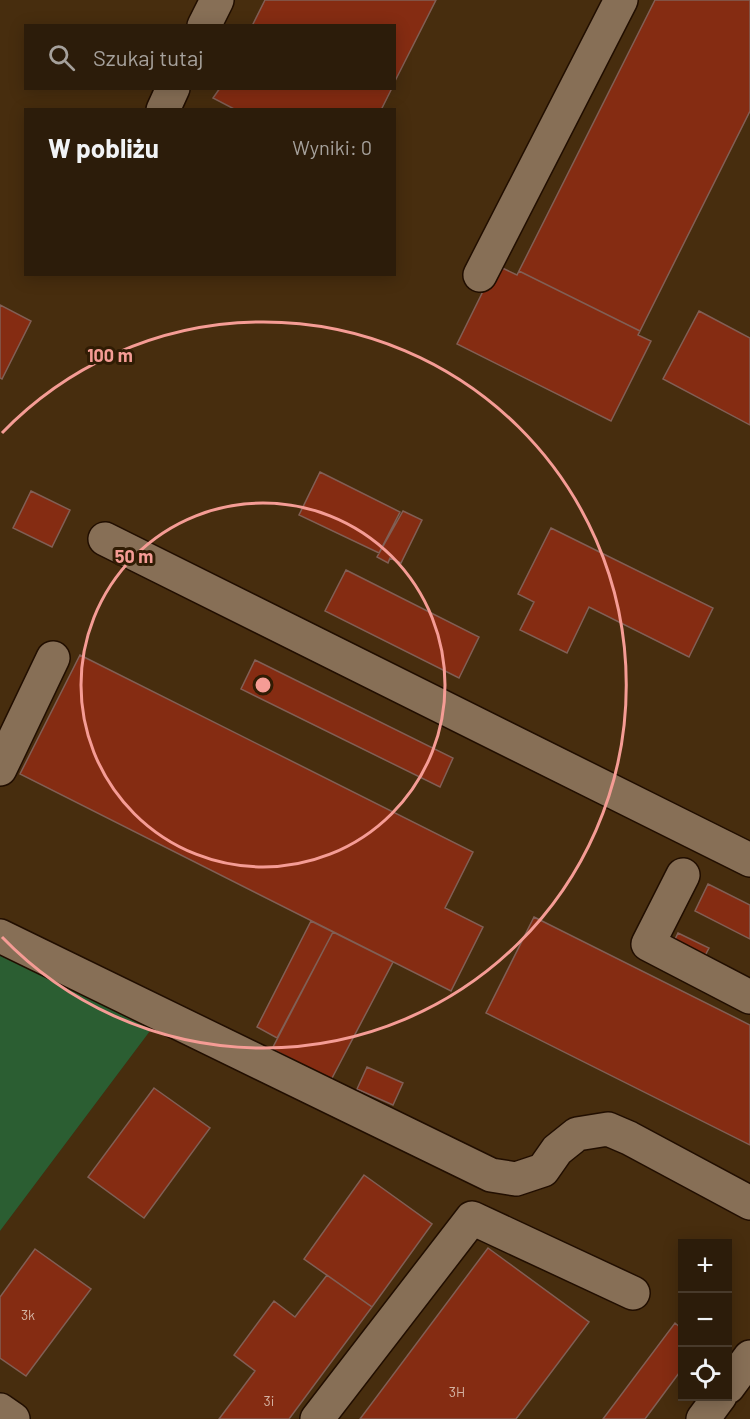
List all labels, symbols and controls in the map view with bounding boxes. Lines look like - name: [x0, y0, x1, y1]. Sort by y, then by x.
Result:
- search box: [24, 24, 396, 90]
- icon: search: [45, 41, 78, 74]
- text: Szukaj tutaj: [93, 44, 204, 70]
- text: W pobliżu: [48, 132, 159, 163]
- text: Wyniki: 0: [292, 135, 372, 159]
- text: 100 m: [87, 344, 133, 366]
- text: 50 m: [115, 545, 153, 567]
- centre of rings: [253, 675, 273, 695]
- map controls: [678, 1239, 732, 1401]
- button: +: [678, 1239, 732, 1293]
- button: −: [678, 1293, 732, 1347]
- house number: 3k: [21, 1306, 35, 1323]
- button: locate: [678, 1347, 732, 1401]
- house number: 3H: [449, 1383, 465, 1400]
- house number: 3i: [264, 1392, 274, 1409]

